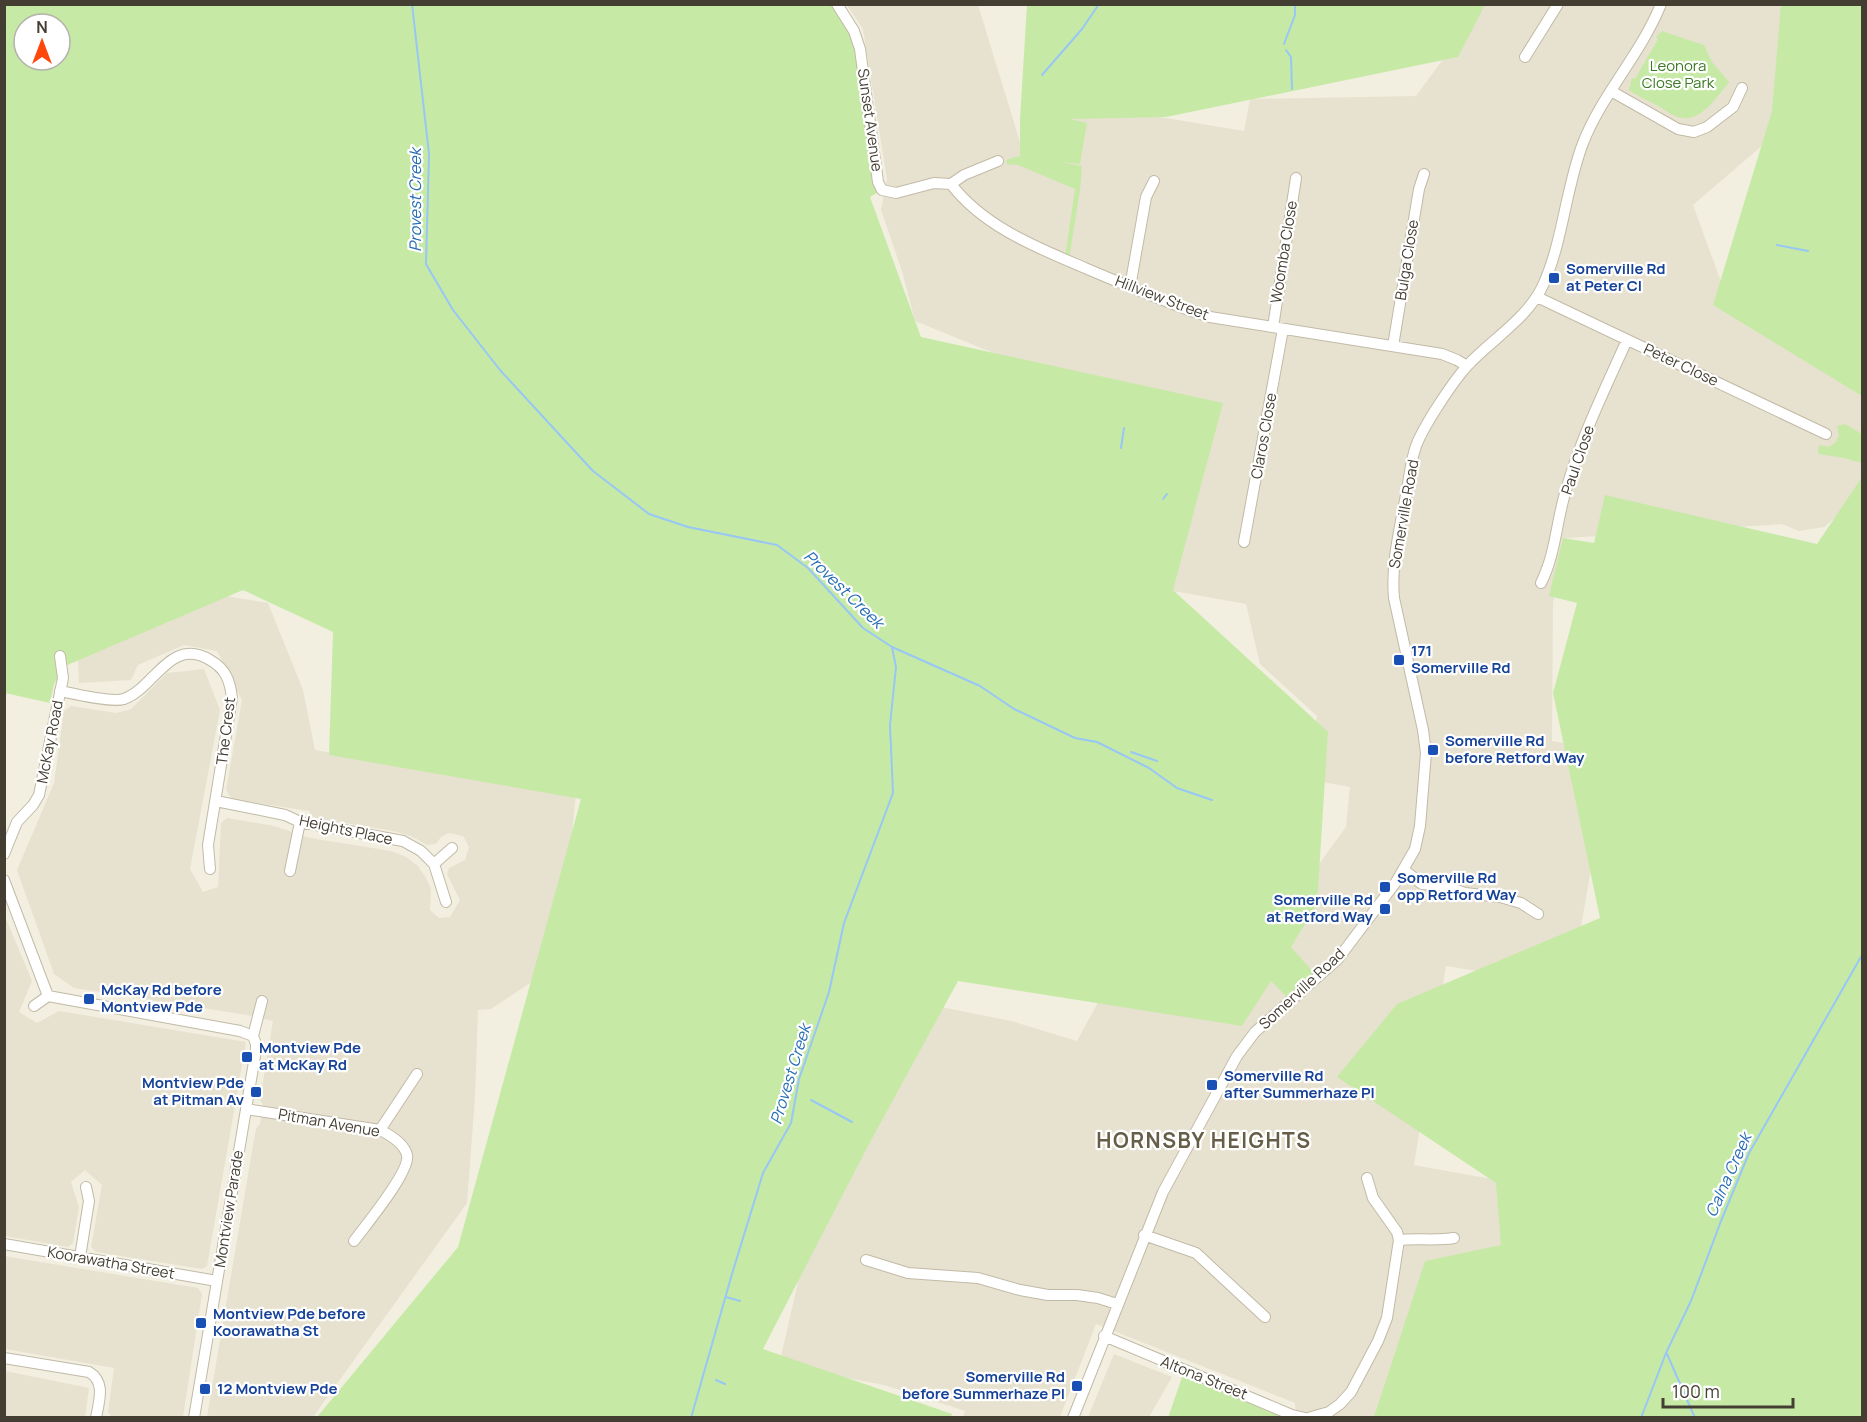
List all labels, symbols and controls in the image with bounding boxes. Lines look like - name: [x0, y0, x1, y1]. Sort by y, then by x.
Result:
- north arrow: [12, 12, 72, 72]
- text: N: [36, 16, 48, 38]
- park label: Leonora Close Park: [1642, 55, 1715, 93]
- street label: Sunset Avenue: [853, 67, 888, 173]
- water label: Provest Creek: [404, 146, 426, 252]
- street label: Woomba Close: [1265, 199, 1302, 305]
- street label: Bulga Close: [1390, 218, 1423, 302]
- place label: Somerville Rd at Peter Cl: [1566, 258, 1666, 296]
- street label: Hillview Street: [1112, 270, 1212, 325]
- marker: Somerville Rd at Peter Cl: [1547, 271, 1561, 285]
- street label: Peter Close: [1640, 338, 1722, 391]
- street label: Claros Close: [1246, 391, 1281, 481]
- street label: Paul Close: [1556, 422, 1599, 497]
- street label: Somerville Road: [1384, 458, 1423, 570]
- water label: Provest Creek: [799, 545, 890, 634]
- place label: 171 Somerville Rd: [1411, 640, 1511, 678]
- marker: 171 Somerville Rd: [1392, 653, 1406, 667]
- street label: The Crest: [211, 696, 240, 766]
- street label: McKay Road: [31, 699, 68, 785]
- place label: Somerville Rd before Retford Way: [1445, 730, 1585, 768]
- marker: Somerville Rd before Retford Way: [1426, 743, 1440, 757]
- street label: Heights Place: [297, 809, 395, 850]
- place label: Somerville Rd opp Retford Way: [1397, 867, 1517, 905]
- marker: Somerville Rd opp Retford Way: [1378, 880, 1392, 894]
- place label: Somerville Rd at Retford Way: [1266, 889, 1374, 927]
- marker: Somerville Rd at Retford Way: [1378, 902, 1392, 916]
- street label: Somerville Road: [1254, 943, 1349, 1034]
- place label: McKay Rd before Montview Pde: [101, 979, 222, 1017]
- marker: McKay Rd before Montview Pde: [82, 992, 96, 1006]
- water label: Provest Creek: [764, 1019, 816, 1127]
- place label: Montview Pde at McKay Rd: [259, 1037, 361, 1075]
- marker: Montview Pde at McKay Rd: [240, 1050, 254, 1064]
- place label: Somerville Rd after Summerhaze Pl: [1224, 1065, 1375, 1103]
- place label: Montview Pde at Pitman Av: [142, 1072, 244, 1110]
- marker: Somerville Rd after Summerhaze Pl: [1205, 1078, 1219, 1092]
- marker: Montview Pde at Pitman Av: [249, 1085, 263, 1099]
- street label: Pitman Avenue: [277, 1103, 382, 1142]
- district label: HORNSBY HEIGHTS: [1096, 1126, 1312, 1154]
- water label: Calna Creek: [1700, 1128, 1757, 1220]
- street label: Montview Parade: [209, 1148, 248, 1269]
- street label: Koorawatha Street: [46, 1241, 176, 1284]
- place label: Montview Pde before Koorawatha St: [213, 1303, 366, 1341]
- marker: Montview Pde before Koorawatha St: [194, 1316, 208, 1330]
- street label: Altona Street: [1158, 1351, 1251, 1404]
- place label: Somerville Rd before Summerhaze Pl: [902, 1366, 1065, 1404]
- scale bar: [1663, 1371, 1794, 1409]
- place label: 12 Montview Pde: [217, 1378, 337, 1399]
- marker: Somerville Rd before Summerhaze Pl: [1070, 1379, 1084, 1393]
- text: 100 m: [1672, 1379, 1720, 1403]
- marker: 12 Montview Pde: [198, 1382, 212, 1396]

